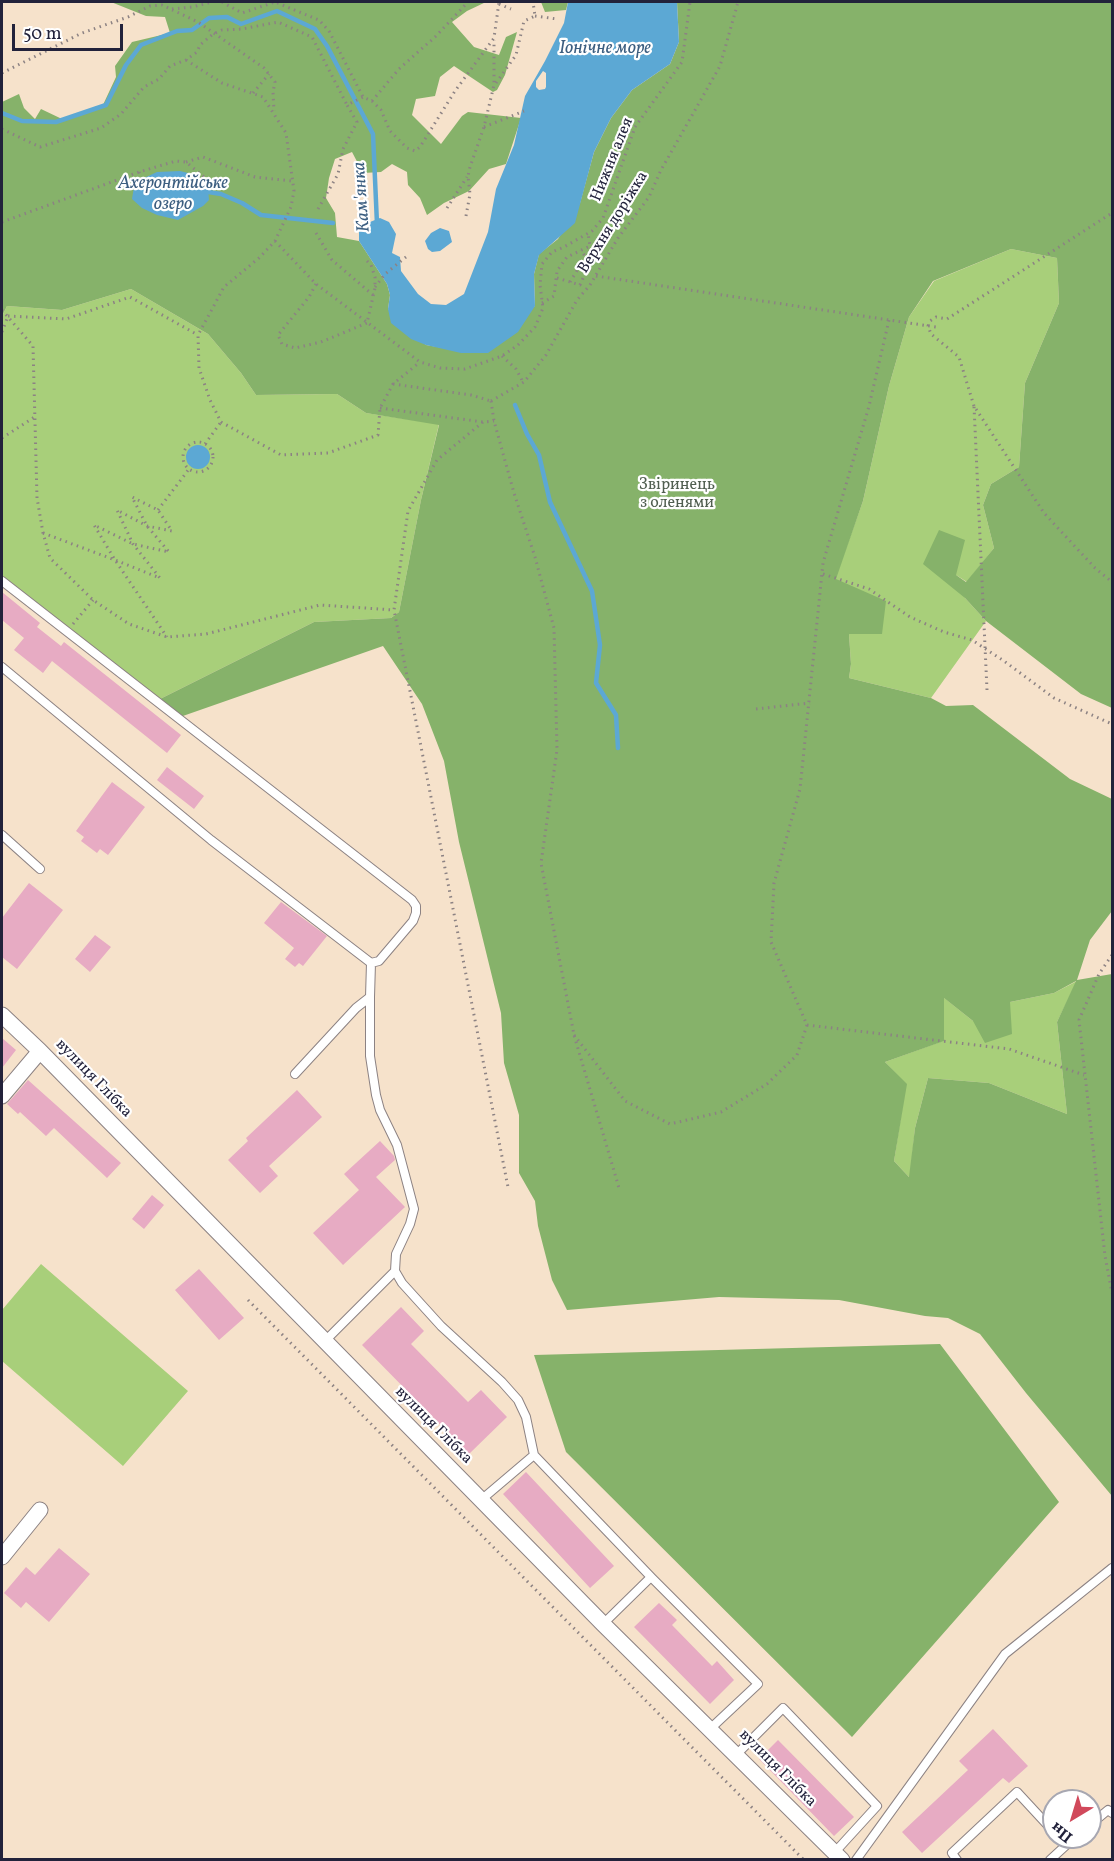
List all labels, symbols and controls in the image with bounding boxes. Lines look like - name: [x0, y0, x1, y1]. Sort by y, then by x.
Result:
- scale bar: [15, 12, 126, 50]
- text: 50 m: [23, 22, 62, 47]
- water label: Іонічне море: [559, 39, 651, 61]
- street label: Нижня алея: [588, 115, 638, 205]
- water label: Кам'янка: [350, 161, 376, 233]
- street label: Верхня доріжка: [575, 168, 653, 278]
- water label: Ахеронтійське озеро: [118, 174, 228, 216]
- park label: Звіринець з оленями: [639, 476, 715, 514]
- street label: вулиця Глібка: [51, 1036, 135, 1122]
- street label: вулиця Глібка: [390, 1383, 476, 1469]
- street label: вулиця Глібка: [734, 1726, 820, 1812]
- north arrow: [1042, 1789, 1102, 1849]
- text: Пн: [1046, 1816, 1078, 1847]

